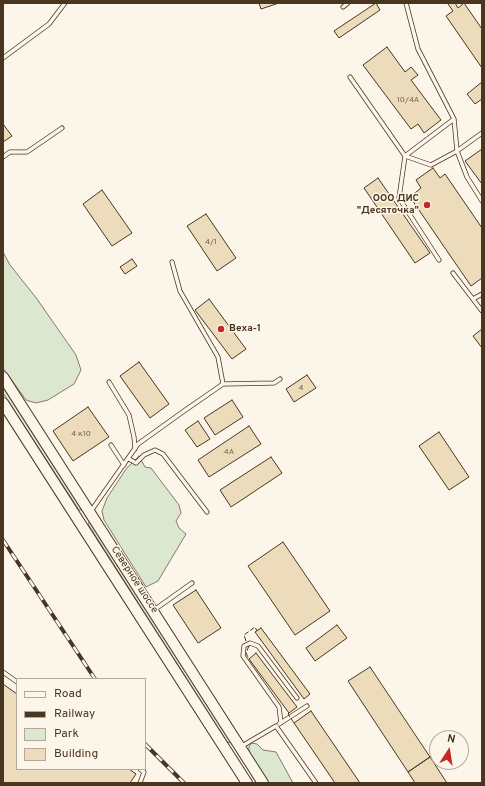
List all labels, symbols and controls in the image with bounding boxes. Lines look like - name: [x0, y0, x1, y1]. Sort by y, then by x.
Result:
- house number: 10/4А: [397, 95, 419, 105]
- place label: ООО ДИС "Десяточка": [357, 193, 419, 216]
- marker: ООО ДИС "Десяточка": [422, 200, 432, 210]
- house number: 4/1: [205, 237, 217, 247]
- place label: Веха-1: [229, 323, 261, 335]
- marker: Веха-1: [216, 324, 226, 334]
- house number: 4: [299, 383, 303, 393]
- house number: 4 к10: [71, 429, 91, 439]
- house number: 4А: [224, 447, 234, 457]
- street label: Северное шоссе: [108, 544, 160, 616]
- legend: [16, 678, 146, 770]
- text: Road: [54, 686, 82, 702]
- text: Railway: [54, 706, 95, 722]
- text: Park: [54, 726, 79, 742]
- north arrow: [429, 730, 469, 770]
- text: N: [446, 732, 457, 747]
- text: Building: [54, 746, 98, 762]

